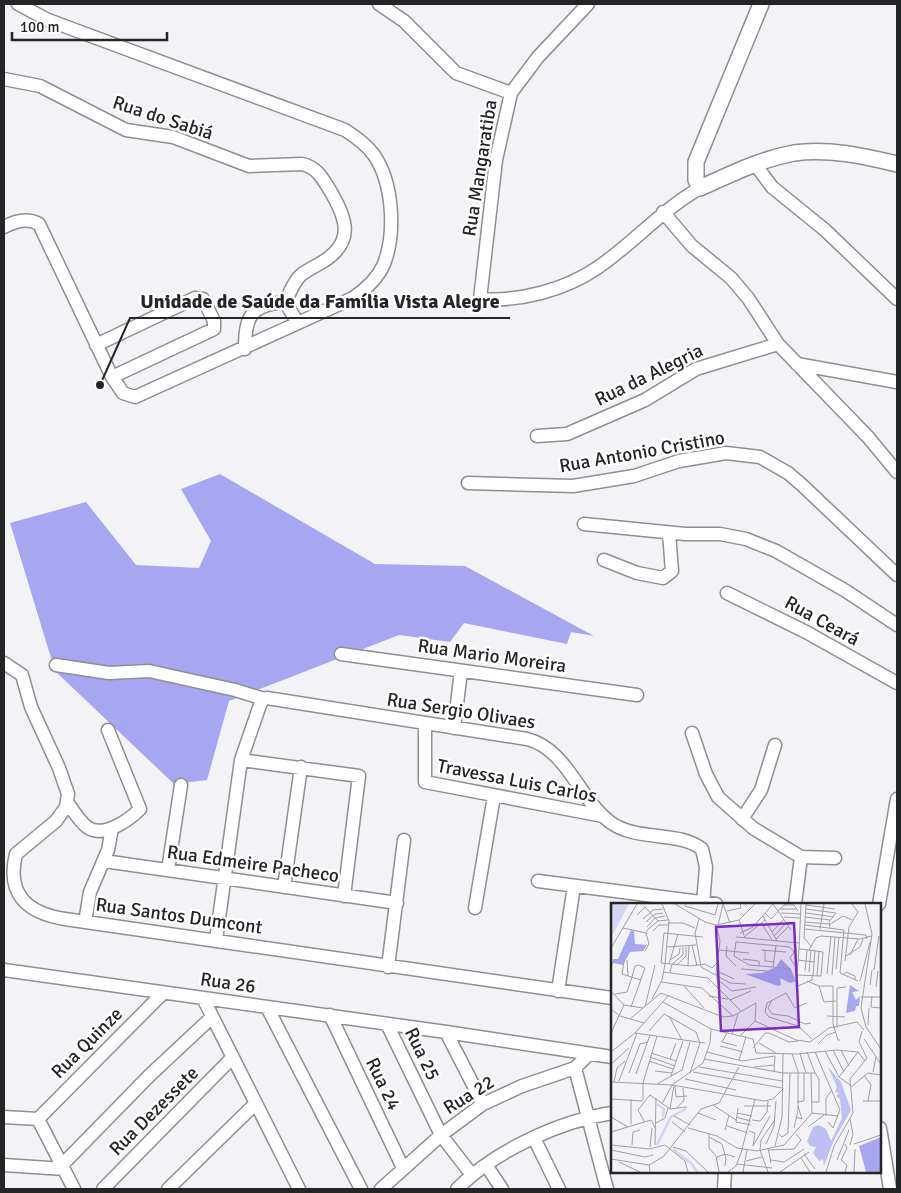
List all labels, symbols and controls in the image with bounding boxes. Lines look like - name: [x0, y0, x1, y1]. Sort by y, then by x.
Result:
- scale bar: [12, 10, 168, 42]
- text: 100 m: [20, 18, 60, 36]
- street label: Rua do Sabiá: [110, 90, 216, 146]
- street label: Rua Mangaratiba: [457, 98, 503, 238]
- callout: Unidade de Saúde da Família Vista Alegre: [130, 283, 510, 318]
- text: Unidade de Saúde da Família Vista Alegre: [140, 289, 500, 314]
- street label: Rua da Alegria: [591, 338, 707, 412]
- street label: Rua Antonio Cristino: [557, 426, 727, 478]
- street label: Rua Ceará: [780, 591, 864, 651]
- street label: Rua Mario Moreira: [416, 634, 568, 678]
- street label: Rua Sergio Olivaes: [385, 687, 537, 735]
- street label: Travessa Luis Carlos: [435, 754, 599, 808]
- street label: Rua Edmeire Pacheco: [165, 840, 341, 888]
- street label: Rua Santos Dumcont: [94, 892, 264, 940]
- inset map: [611, 903, 881, 1173]
- street label: Rua 26: [199, 967, 257, 999]
- street label: Rua Quinze: [46, 1002, 128, 1084]
- street label: Rua 25: [399, 1024, 445, 1084]
- street label: Rua 24: [360, 1054, 406, 1114]
- street label: Rua Dezessete: [104, 1061, 204, 1161]
- street label: Rua 22: [439, 1070, 499, 1120]

